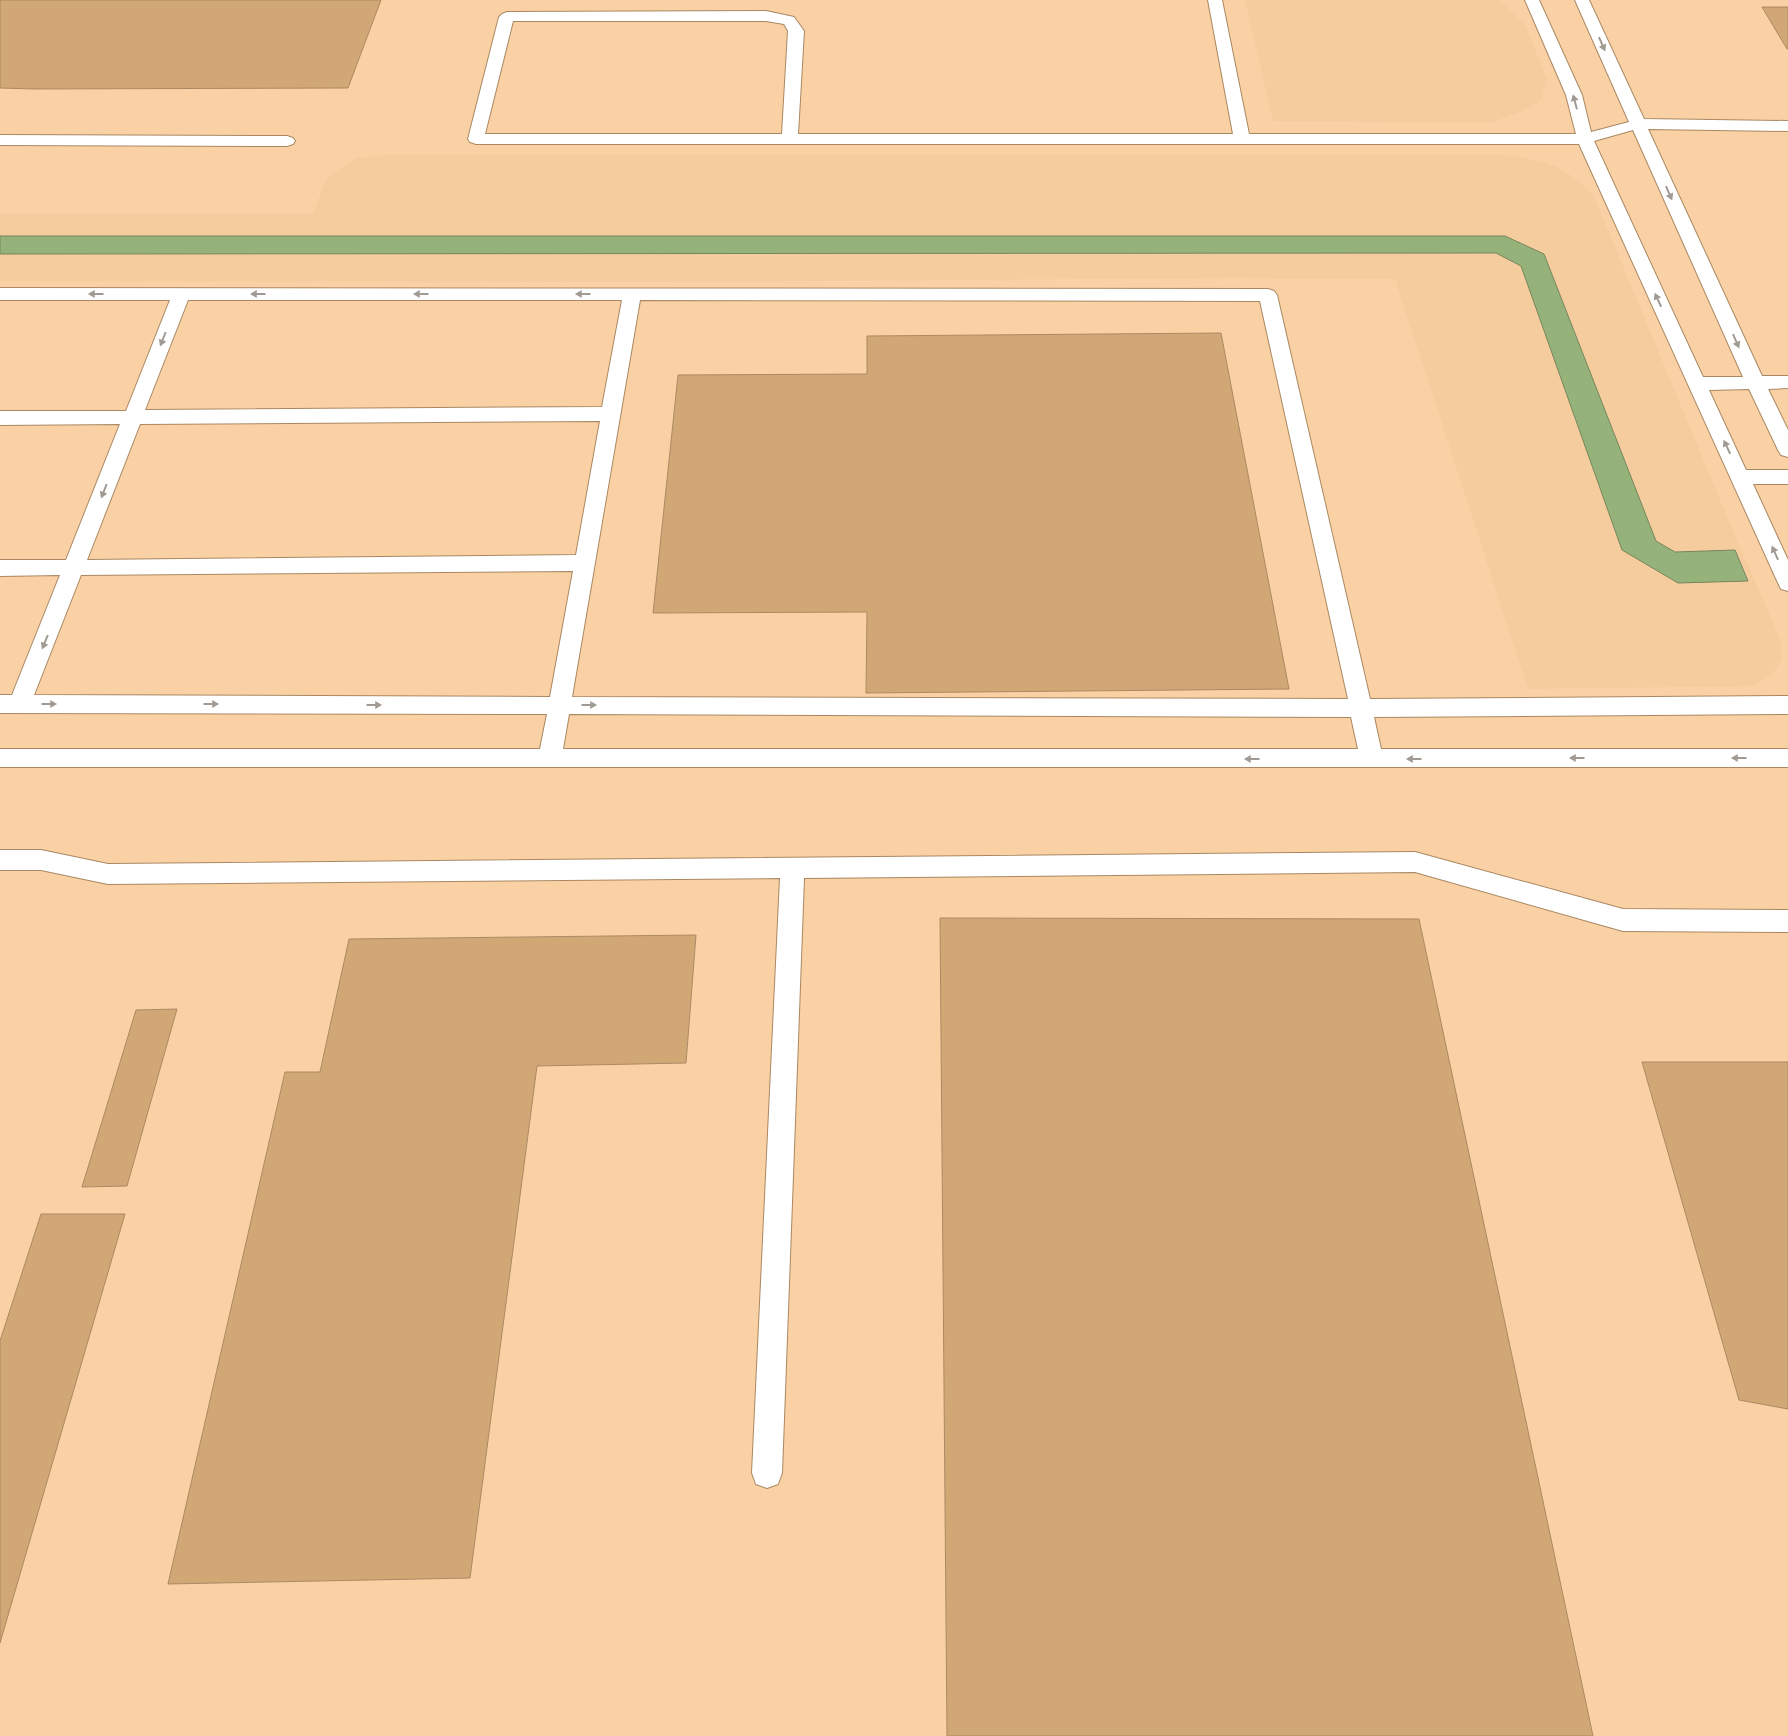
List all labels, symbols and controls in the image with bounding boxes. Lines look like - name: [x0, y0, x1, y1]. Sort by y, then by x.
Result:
- one-way arrow: [1599, 37, 1607, 51]
- one-way arrow: [1571, 94, 1579, 109]
- one-way arrow: [1665, 186, 1673, 200]
- one-way arrow: [87, 290, 103, 298]
- one-way arrow: [250, 290, 266, 298]
- one-way arrow: [412, 290, 428, 298]
- one-way arrow: [575, 290, 591, 298]
- one-way arrow: [1654, 292, 1663, 307]
- one-way arrow: [159, 332, 167, 347]
- one-way arrow: [1732, 334, 1740, 348]
- one-way arrow: [1722, 440, 1730, 454]
- one-way arrow: [100, 483, 107, 498]
- one-way arrow: [1770, 546, 1778, 560]
- one-way arrow: [41, 635, 49, 650]
- one-way arrow: [41, 700, 57, 708]
- one-way arrow: [203, 700, 219, 708]
- one-way arrow: [366, 701, 382, 709]
- one-way arrow: [581, 701, 597, 709]
- one-way arrow: [1569, 754, 1585, 762]
- one-way arrow: [1731, 754, 1747, 762]
- one-way arrow: [1244, 755, 1260, 763]
- one-way arrow: [1406, 755, 1422, 763]

